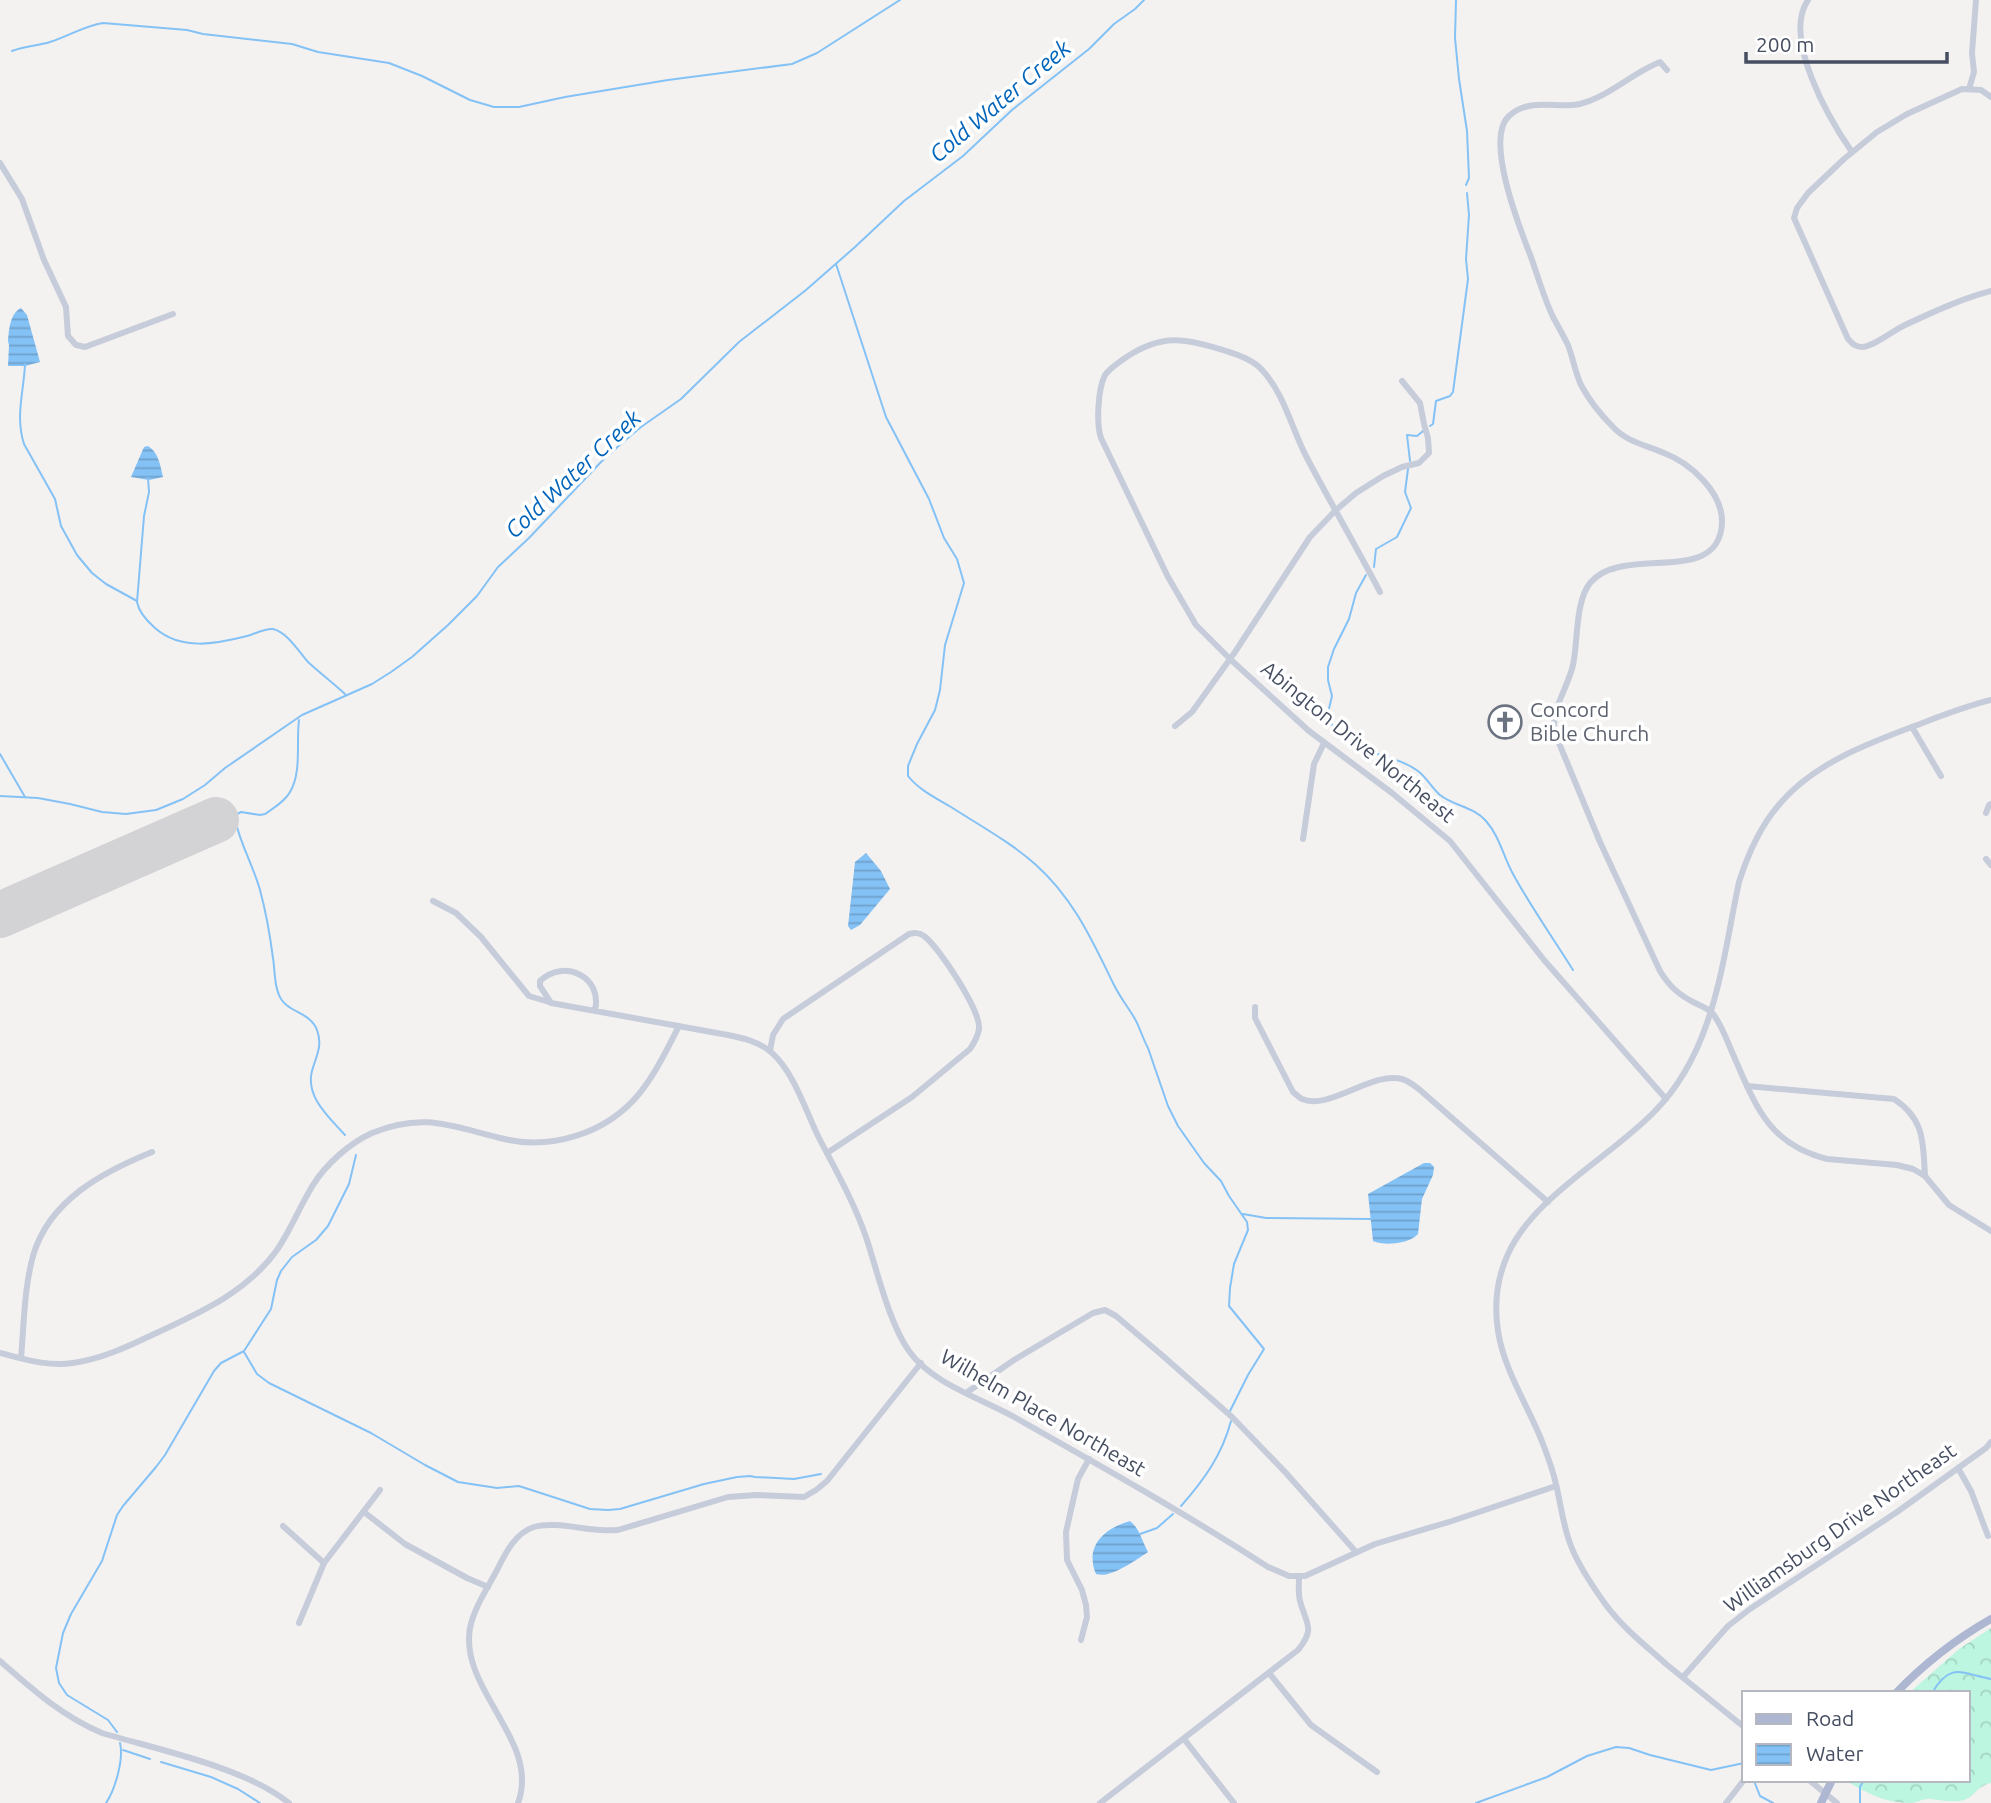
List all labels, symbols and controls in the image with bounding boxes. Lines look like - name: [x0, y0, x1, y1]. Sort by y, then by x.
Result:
- scale bar: [1746, 21, 1947, 65]
- text: 200 m: [1756, 32, 1814, 56]
- water label: Cold Water Creek: [924, 34, 1075, 167]
- water label: Cold Water Creek: [500, 404, 646, 543]
- street label: Abington Drive Northeast: [1257, 656, 1460, 827]
- place label: Concord Bible Church: [1530, 697, 1649, 745]
- church icon: Concord Bible Church: [1486, 703, 1524, 741]
- street label: Wilhelm Place Northeast: [937, 1344, 1150, 1481]
- street label: Williamsburg Drive Northeast: [1719, 1438, 1960, 1617]
- legend: [1742, 1691, 1970, 1782]
- text: Road: [1806, 1706, 1854, 1730]
- text: Water: [1806, 1741, 1864, 1765]

